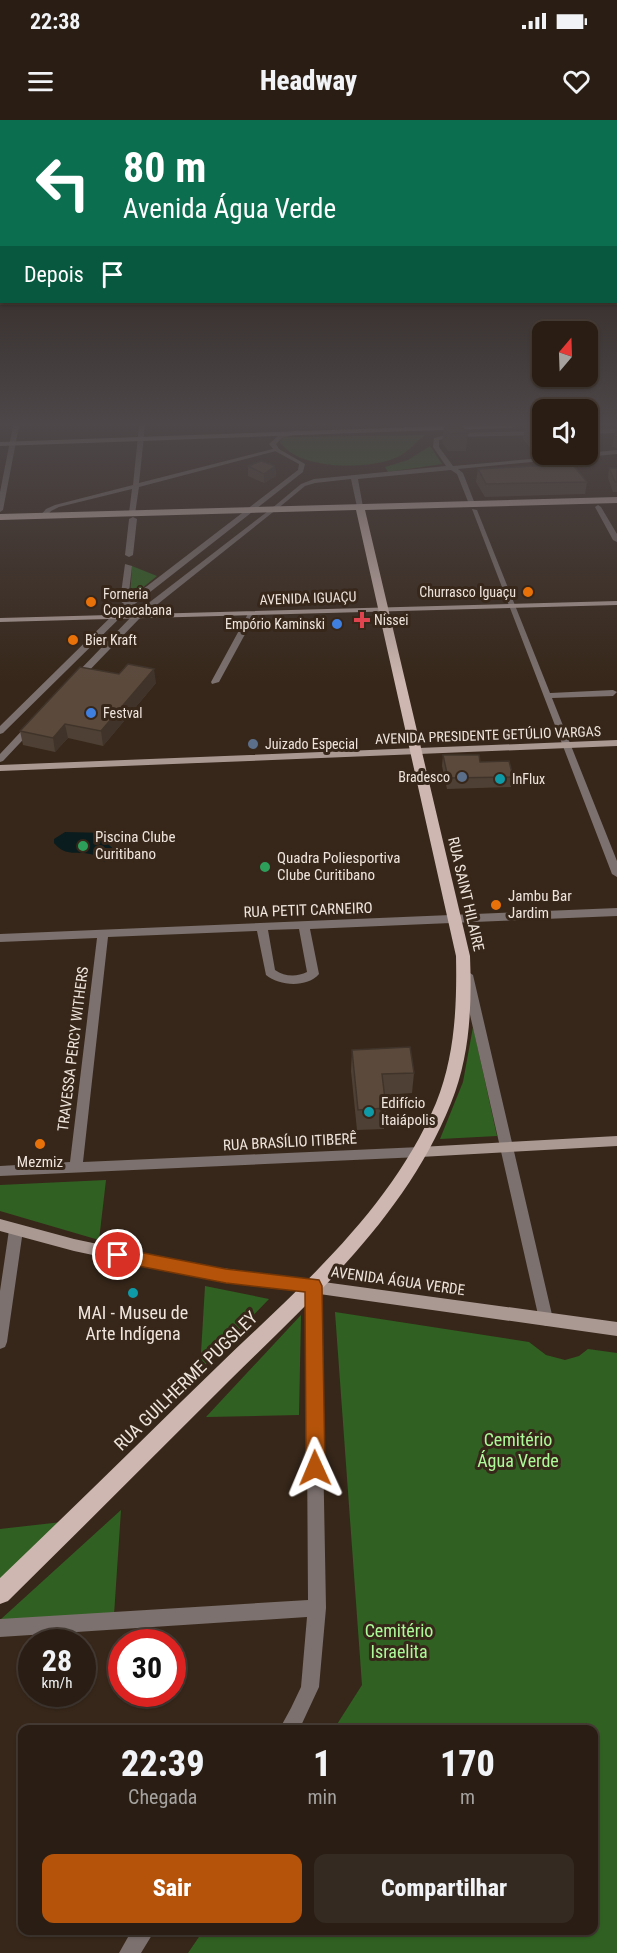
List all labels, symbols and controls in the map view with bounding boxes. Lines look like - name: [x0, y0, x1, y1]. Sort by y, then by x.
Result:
- text: 22:38: [30, 9, 81, 34]
- icon: menu: [24, 65, 57, 98]
- text: Headway: [260, 65, 357, 97]
- icon: heart: [560, 65, 593, 98]
- text: 80 m: [123, 143, 206, 192]
- icon: left: [24, 144, 102, 222]
- text: Avenida Água Verde: [123, 193, 336, 225]
- icon: arrive: [96, 258, 129, 291]
- text: Depois: [24, 262, 84, 287]
- north arrow: [532, 321, 598, 387]
- map controls: [532, 321, 598, 465]
- button: sound: [532, 399, 598, 465]
- place label: Churrasco Iguaçu: [419, 584, 516, 600]
- marker: Churrasco Iguaçu: [521, 585, 535, 599]
- place label: Forneria Copacabana: [103, 586, 172, 618]
- street label: AVENIDA IGUAÇU: [259, 588, 357, 608]
- marker: Forneria Copacabana: [84, 595, 98, 609]
- place label: Nissei: [374, 612, 408, 628]
- marker: Nissei: [355, 613, 369, 627]
- place label: Empório Kaminski: [225, 616, 325, 632]
- marker: Empório Kaminski: [330, 617, 344, 631]
- place label: Bier Kraft: [85, 632, 137, 648]
- marker: Bier Kraft: [66, 633, 80, 647]
- place label: Festval: [103, 705, 142, 721]
- marker: Festval: [84, 706, 98, 720]
- street label: AVENIDA PRESIDENTE GETÚLIO VARGAS: [375, 722, 601, 747]
- place label: Juizado Especial: [265, 736, 358, 752]
- marker: Juizado Especial: [246, 737, 260, 751]
- place label: Bradesco: [398, 769, 450, 785]
- marker: Bradesco: [455, 770, 469, 784]
- place label: InFlux: [512, 771, 545, 787]
- marker: InFlux: [493, 772, 507, 786]
- place label: Piscina Clube Curitibano: [95, 828, 176, 863]
- street label: RUA SAINT HILAIRE: [444, 835, 488, 953]
- marker: Piscina Clube Curitibano: [76, 839, 90, 853]
- place label: Quadra Poliesportiva Clube Curitibano: [277, 849, 401, 884]
- marker: Quadra Poliesportiva Clube Curitibano: [258, 860, 272, 874]
- place label: Jambu Bar Jardim: [508, 887, 572, 922]
- marker: Jambu Bar Jardim: [489, 898, 503, 912]
- street label: RUA PETIT CARNEIRO: [243, 899, 373, 921]
- street label: TRAVESSA PERCY WITHERS: [54, 965, 92, 1133]
- place label: Edifício Itaiápolis: [381, 1094, 436, 1129]
- marker: Edifício Itaiápolis: [362, 1105, 376, 1119]
- street label: RUA BRASÍLIO ITIBERÊ: [223, 1130, 357, 1154]
- marker: Mezmiz: [33, 1137, 47, 1151]
- place label: Mezmiz: [17, 1153, 63, 1171]
- pin: [92, 1229, 143, 1280]
- icon: arrive: [101, 1238, 134, 1271]
- street label: AVENIDA ÁGUA VERDE: [330, 1263, 466, 1299]
- marker: MAI - Museu de Arte Indígena: [126, 1286, 140, 1300]
- place label: MAI - Museu de Arte Indígena: [78, 1302, 188, 1344]
- street label: RUA GUILHERME PUGSLEY: [110, 1306, 262, 1455]
- park label: Cemitério Água Verde: [477, 1429, 559, 1471]
- position arrow: [283, 1436, 347, 1500]
- park label: Cemitério Israelita: [365, 1620, 433, 1662]
- speed limit sign: 30: [108, 1629, 186, 1707]
- text: 28: [42, 1643, 72, 1678]
- text: km/h: [42, 1674, 72, 1692]
- text: 22:39: [121, 1743, 204, 1785]
- text: 1: [313, 1743, 331, 1785]
- text: 170: [440, 1743, 495, 1785]
- text: Chegada: [128, 1785, 197, 1809]
- text: min: [308, 1785, 337, 1809]
- text: m: [460, 1785, 475, 1809]
- button: Sair: [42, 1854, 302, 1923]
- button: Compartilhar: [314, 1854, 574, 1923]

